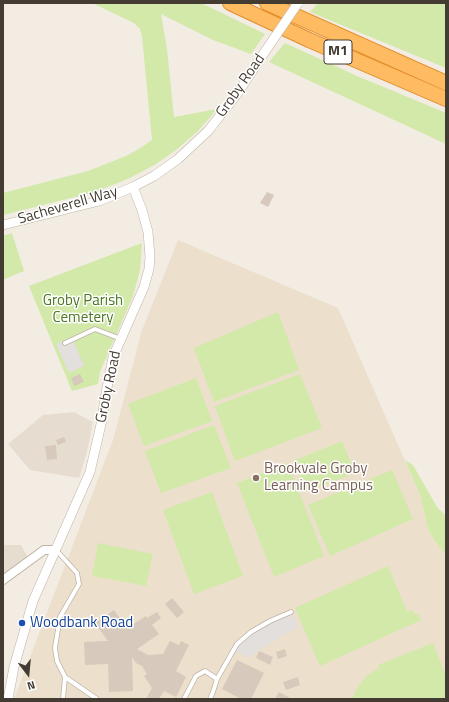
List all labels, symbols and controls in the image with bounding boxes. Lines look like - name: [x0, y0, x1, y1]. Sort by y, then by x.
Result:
- road number: M1: [324, 40, 352, 64]
- street label: Groby Road: [213, 51, 269, 121]
- street label: Sacheverell Way: [16, 183, 120, 229]
- park label: Groby Parish Cemetery: [43, 292, 123, 327]
- street label: Groby Road: [93, 349, 125, 425]
- place label: Brookvale Groby Learning Campus: [264, 460, 373, 495]
- marker: Brookvale Groby Learning Campus: [251, 473, 261, 483]
- place label: Woodbank Road: [30, 614, 133, 632]
- marker: Woodbank Road: [17, 618, 27, 628]
- north arrow: [8, 654, 48, 694]
- text: N: [25, 677, 37, 694]

